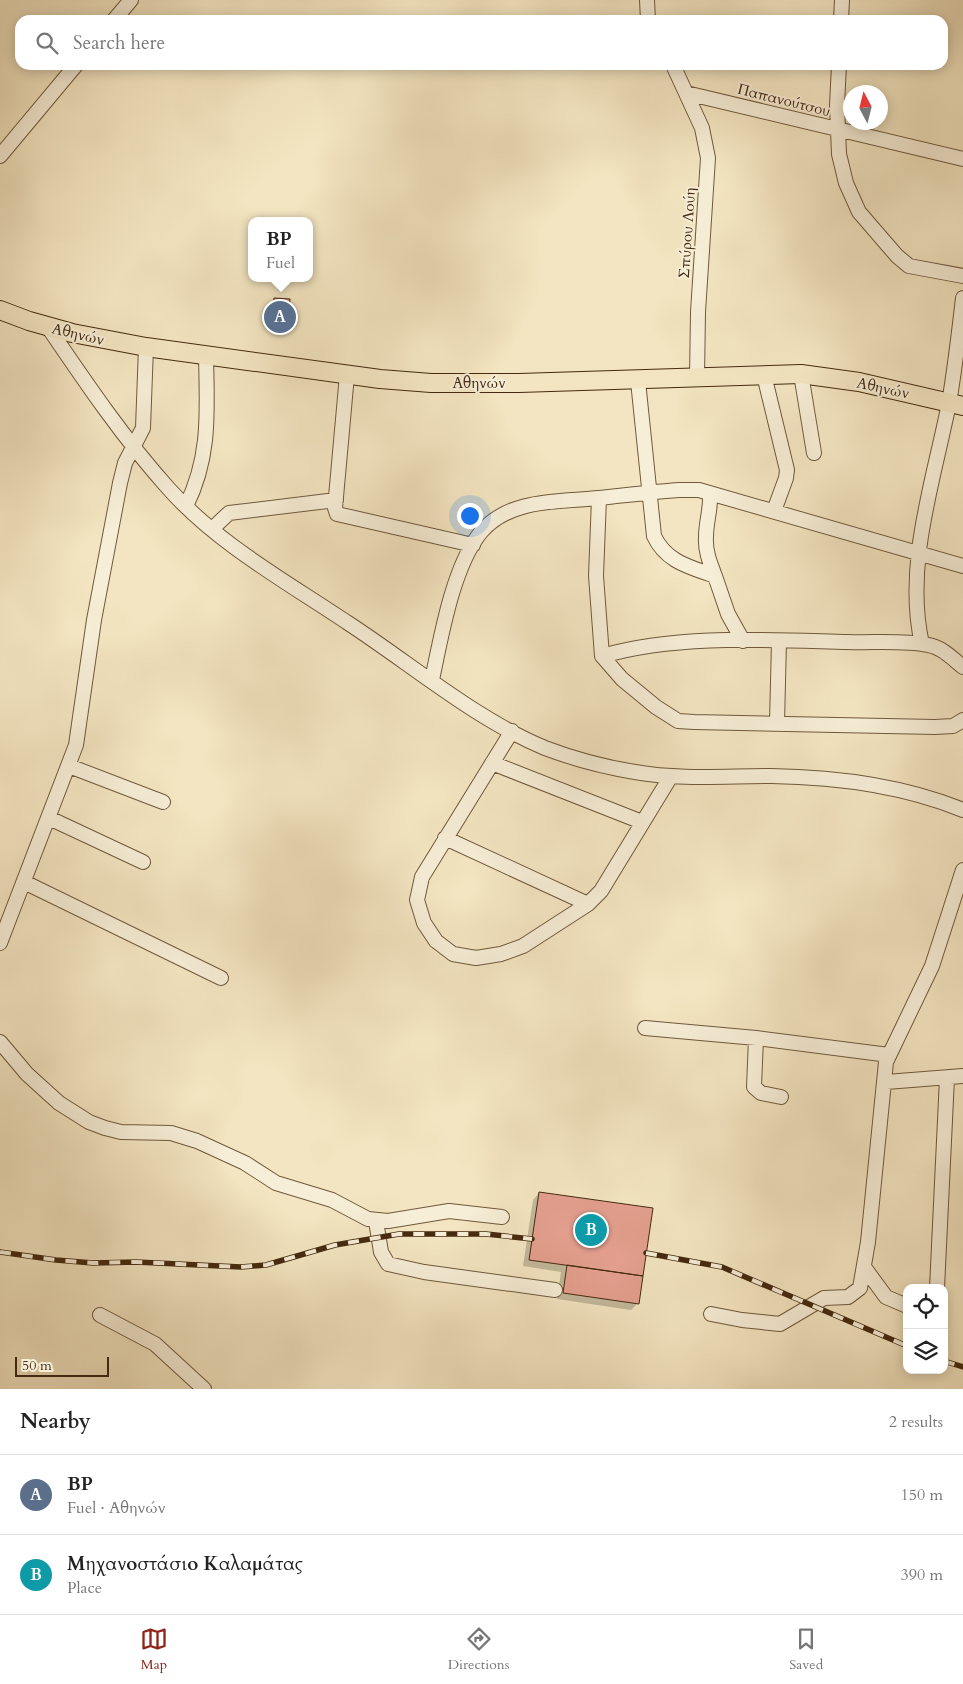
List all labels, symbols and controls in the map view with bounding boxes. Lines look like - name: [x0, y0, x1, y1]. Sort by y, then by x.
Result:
- search box: [15, 15, 948, 70]
- icon: search: [33, 29, 61, 57]
- text: Search here: [73, 30, 165, 56]
- street label: Παπανούτσου: [735, 79, 833, 121]
- north arrow: [843, 85, 888, 130]
- street label: Σπύρου Λούη: [674, 187, 700, 279]
- popup: [248, 217, 313, 282]
- text: BP: [266, 226, 292, 252]
- text: Fuel: [266, 252, 295, 274]
- pin: A: [264, 298, 296, 336]
- street label: Αθηνών: [50, 318, 106, 350]
- street label: Αθηνών: [452, 373, 506, 393]
- street label: Αθηνών: [855, 373, 911, 403]
- your location: [457, 503, 483, 529]
- pin: B: [575, 1211, 607, 1249]
- map controls: [903, 1284, 948, 1374]
- button: locate: [903, 1284, 948, 1329]
- button: layers: [903, 1329, 948, 1374]
- scale bar: [15, 1354, 109, 1377]
- text: 50 m: [22, 1356, 52, 1375]
- text: Nearby: [20, 1407, 91, 1436]
- text: 2 results: [889, 1411, 943, 1433]
- text: BP: [67, 1471, 93, 1497]
- text: A: [30, 1484, 42, 1506]
- text: 150 m: [901, 1484, 943, 1506]
- text: Fuel · Αθηνών: [67, 1497, 166, 1519]
- text: Μηχανοστάσιο Καλαμάτας: [67, 1551, 303, 1577]
- text: B: [30, 1564, 42, 1586]
- text: 390 m: [901, 1564, 943, 1586]
- text: Place: [67, 1577, 102, 1599]
- tab: Map: [140, 1625, 168, 1674]
- tab: Directions: [448, 1625, 509, 1674]
- tab: Saved: [789, 1625, 823, 1674]

